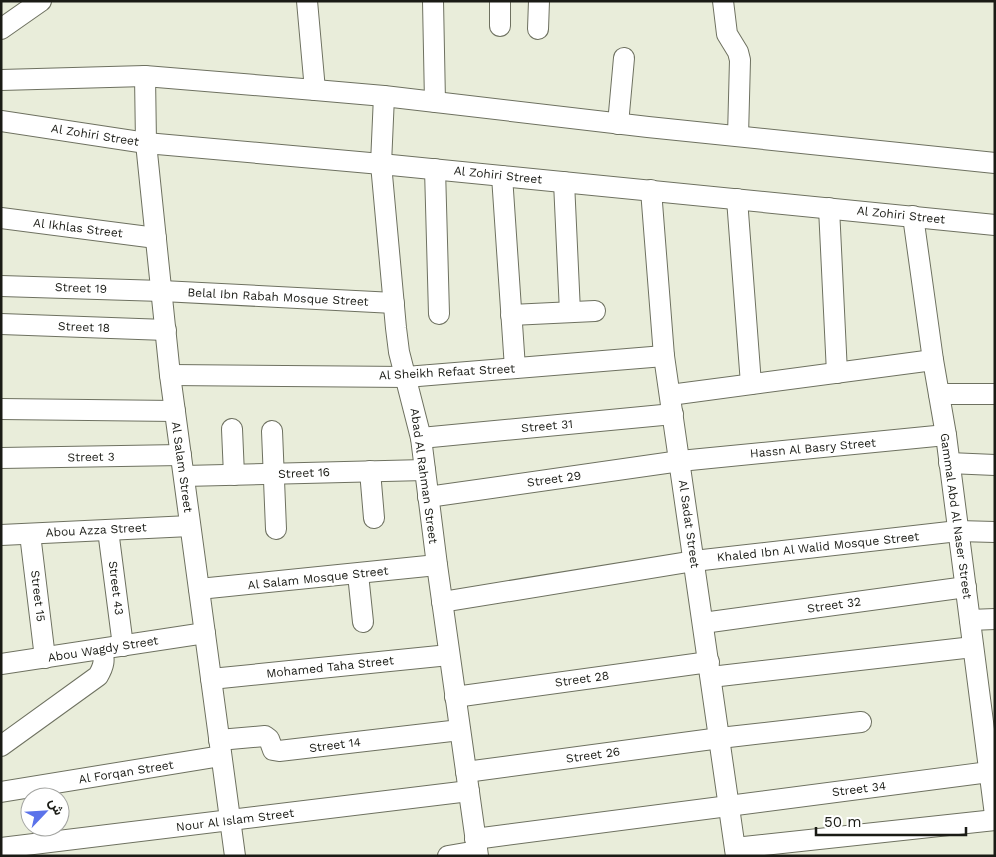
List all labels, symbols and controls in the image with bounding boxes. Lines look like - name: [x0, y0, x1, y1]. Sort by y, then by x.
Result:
- street label: Al Zohiri Street: [50, 121, 140, 149]
- street label: Al Zohiri Street: [453, 163, 543, 187]
- street label: Al Zohiri Street: [856, 203, 946, 227]
- street label: Al Ikhlas Street: [32, 216, 124, 240]
- street label: Street 19: [55, 280, 107, 296]
- street label: Belal Ibn Rabah Mosque Street: [187, 285, 369, 309]
- street label: Street 18: [58, 319, 110, 335]
- street label: Al Sheikh Refaat Street: [379, 361, 515, 383]
- street label: Abad Al Rahman Street: [408, 407, 440, 545]
- street label: Street 31: [521, 417, 573, 435]
- street label: Al Salam Street: [169, 421, 195, 513]
- street label: Gammal Abd Al Naser Street: [937, 432, 975, 600]
- street label: Hassn Al Basry Street: [749, 436, 877, 460]
- street label: Street 3: [67, 450, 115, 464]
- street label: Street 16: [278, 465, 330, 481]
- street label: Street 29: [526, 468, 582, 490]
- street label: Al Sadat Street: [676, 479, 702, 569]
- street label: Abou Azza Street: [45, 520, 147, 540]
- street label: Khaled Ibn Al Walid Mosque Street: [716, 529, 920, 565]
- street label: Street 43: [106, 560, 126, 616]
- street label: Al Salam Mosque Street: [247, 564, 389, 592]
- street label: Street 15: [28, 570, 48, 622]
- street label: Street 32: [806, 594, 862, 616]
- street label: Abou Wagdy Street: [47, 633, 159, 665]
- street label: Mohamed Taha Street: [266, 653, 394, 681]
- street label: Street 28: [554, 668, 610, 690]
- street label: Street 14: [308, 735, 362, 755]
- street label: Street 26: [565, 744, 621, 766]
- street label: Al Forqan Street: [78, 758, 174, 786]
- street label: Street 34: [831, 779, 887, 799]
- north arrow: [20, 787, 70, 837]
- text: ش: [45, 795, 68, 818]
- scale bar: [816, 804, 966, 836]
- street label: Nour Al Islam Street: [175, 806, 295, 834]
- text: 50 m: [824, 813, 861, 831]

